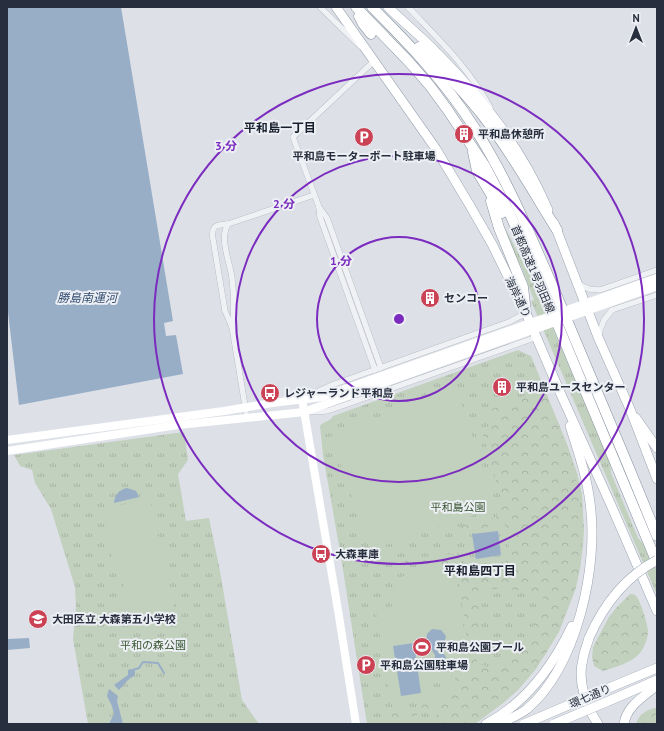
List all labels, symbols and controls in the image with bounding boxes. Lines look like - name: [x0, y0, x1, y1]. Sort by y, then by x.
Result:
- north arrow: [616, 8, 656, 48]
- text: N: [632, 11, 640, 25]
- district label: 平和島一丁目: [244, 120, 316, 135]
- building icon: 平和島休憩所: [453, 123, 475, 145]
- parking icon: 平和島モーターボート駐車場: [353, 126, 375, 148]
- place label: 平和島休憩所: [478, 127, 544, 141]
- text: 3 分: [215, 138, 237, 153]
- place label: 平和島モーターボート駐車場: [293, 149, 436, 163]
- text: 2 分: [273, 196, 295, 211]
- street label: 首都高速1号羽田線: [508, 223, 558, 315]
- text: 1 分: [330, 253, 352, 268]
- street label: 海岸通り: [502, 274, 534, 320]
- building icon: センコー: [419, 287, 441, 309]
- water label: 勝島南運河: [57, 290, 119, 305]
- place label: センコー: [444, 291, 488, 305]
- centre of rings: [392, 312, 406, 326]
- building icon: 平和島ユースセンター: [491, 376, 513, 398]
- place label: 平和島ユースセンター: [516, 380, 625, 394]
- bus stop icon: レジャーランド平和島: [259, 382, 281, 404]
- place label: レジャーランド平和島: [284, 386, 393, 400]
- park label: 平和島公園: [431, 500, 486, 514]
- bus stop icon: 大森車庫: [310, 543, 332, 565]
- place label: 大森車庫: [335, 547, 379, 561]
- district label: 平和島四丁目: [444, 563, 516, 578]
- school or university icon: 大田区立 大森第五小学校: [27, 608, 49, 630]
- place label: 大田区立 大森第五小学校: [52, 612, 176, 626]
- sports icon: 平和島公園プール: [411, 636, 433, 658]
- park label: 平和の森公園: [120, 638, 186, 652]
- place label: 平和島公園プール: [436, 640, 524, 654]
- parking icon: 平和島公園駐車場: [355, 654, 377, 676]
- place label: 平和島公園駐車場: [380, 658, 468, 672]
- street label: 環七通り: [567, 681, 613, 711]

